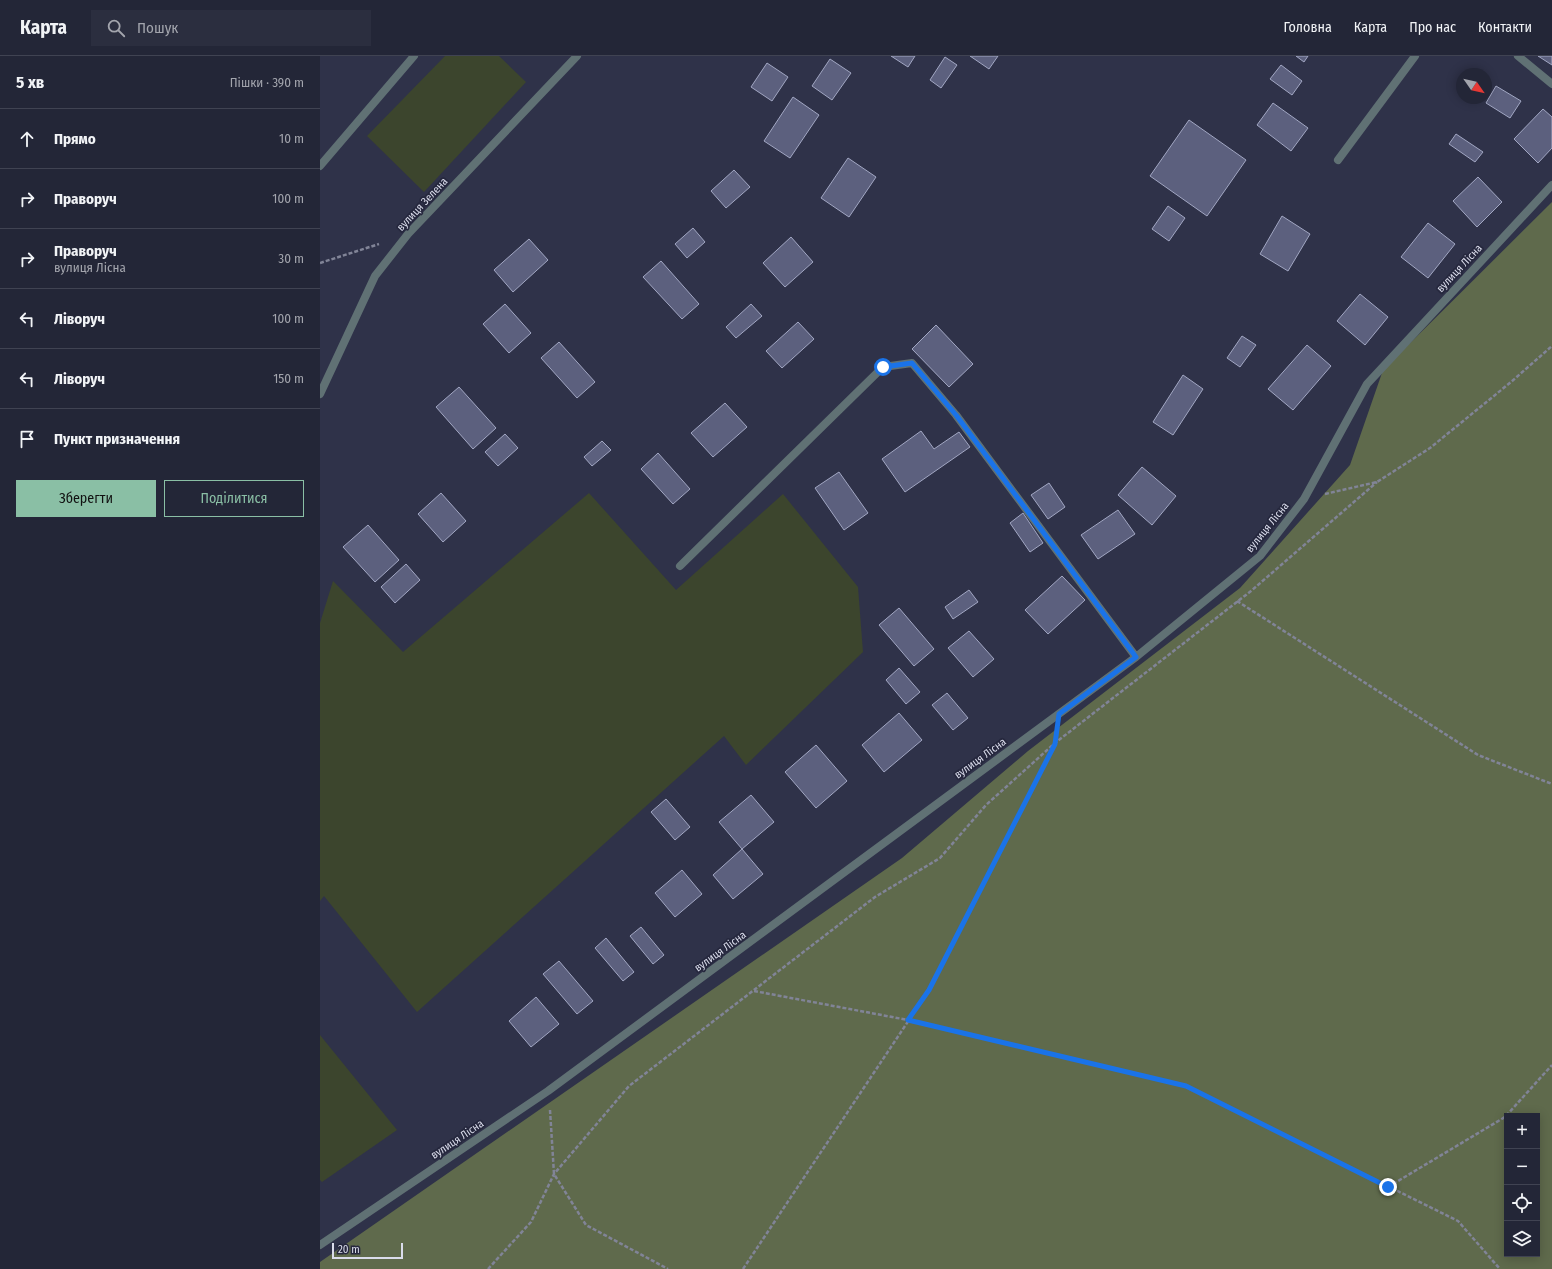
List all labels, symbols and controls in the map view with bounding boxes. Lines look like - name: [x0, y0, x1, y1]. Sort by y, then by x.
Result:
- search box: [91, 10, 371, 46]
- text: Карта: [20, 16, 67, 39]
- icon: search: [105, 17, 127, 39]
- text: Пошук: [137, 19, 178, 37]
- text: Головна: [1284, 19, 1332, 36]
- text: Карта: [1354, 19, 1387, 36]
- text: Про нас: [1409, 19, 1456, 36]
- text: Контакти: [1478, 19, 1532, 36]
- north arrow: [1456, 68, 1492, 104]
- text: 5 хв: [16, 72, 44, 93]
- text: Пішки · 390 m: [230, 75, 304, 90]
- icon: ahead: [16, 128, 38, 150]
- text: Прямо: [54, 130, 96, 148]
- text: 10 m: [279, 131, 304, 146]
- street label: вулиця Зелена: [394, 175, 450, 234]
- icon: right: [16, 188, 38, 210]
- text: Праворуч: [54, 190, 117, 208]
- text: 100 m: [272, 191, 304, 206]
- text: Праворуч: [54, 242, 117, 260]
- street label: вулиця Лісна: [1434, 242, 1485, 295]
- icon: right: [16, 248, 38, 270]
- text: 30 m: [278, 251, 304, 266]
- text: вулиця Лісна: [54, 260, 126, 275]
- icon: left: [16, 308, 38, 330]
- text: Ліворуч: [54, 310, 105, 328]
- text: 100 m: [272, 311, 304, 326]
- route start: [874, 358, 892, 376]
- icon: left: [16, 368, 38, 390]
- text: Ліворуч: [54, 370, 105, 388]
- text: 150 m: [273, 371, 304, 386]
- icon: arrive: [16, 428, 38, 450]
- text: Пункт призначення: [54, 430, 180, 448]
- button: Зберегти: [16, 480, 156, 517]
- button: Поділитися: [164, 480, 304, 517]
- street label: вулиця Лісна: [1243, 500, 1292, 555]
- street label: вулиця Лісна: [952, 735, 1009, 782]
- street label: вулиця Лісна: [692, 928, 749, 975]
- map controls: [1504, 1113, 1540, 1257]
- button: +: [1504, 1113, 1540, 1149]
- street label: вулиця Лісна: [428, 1117, 486, 1162]
- button: −: [1504, 1149, 1540, 1185]
- route end: [1379, 1178, 1397, 1196]
- button: locate: [1504, 1185, 1540, 1221]
- button: layers: [1504, 1221, 1540, 1257]
- scale bar: [332, 1241, 403, 1260]
- text: 20 m: [338, 1243, 360, 1256]

